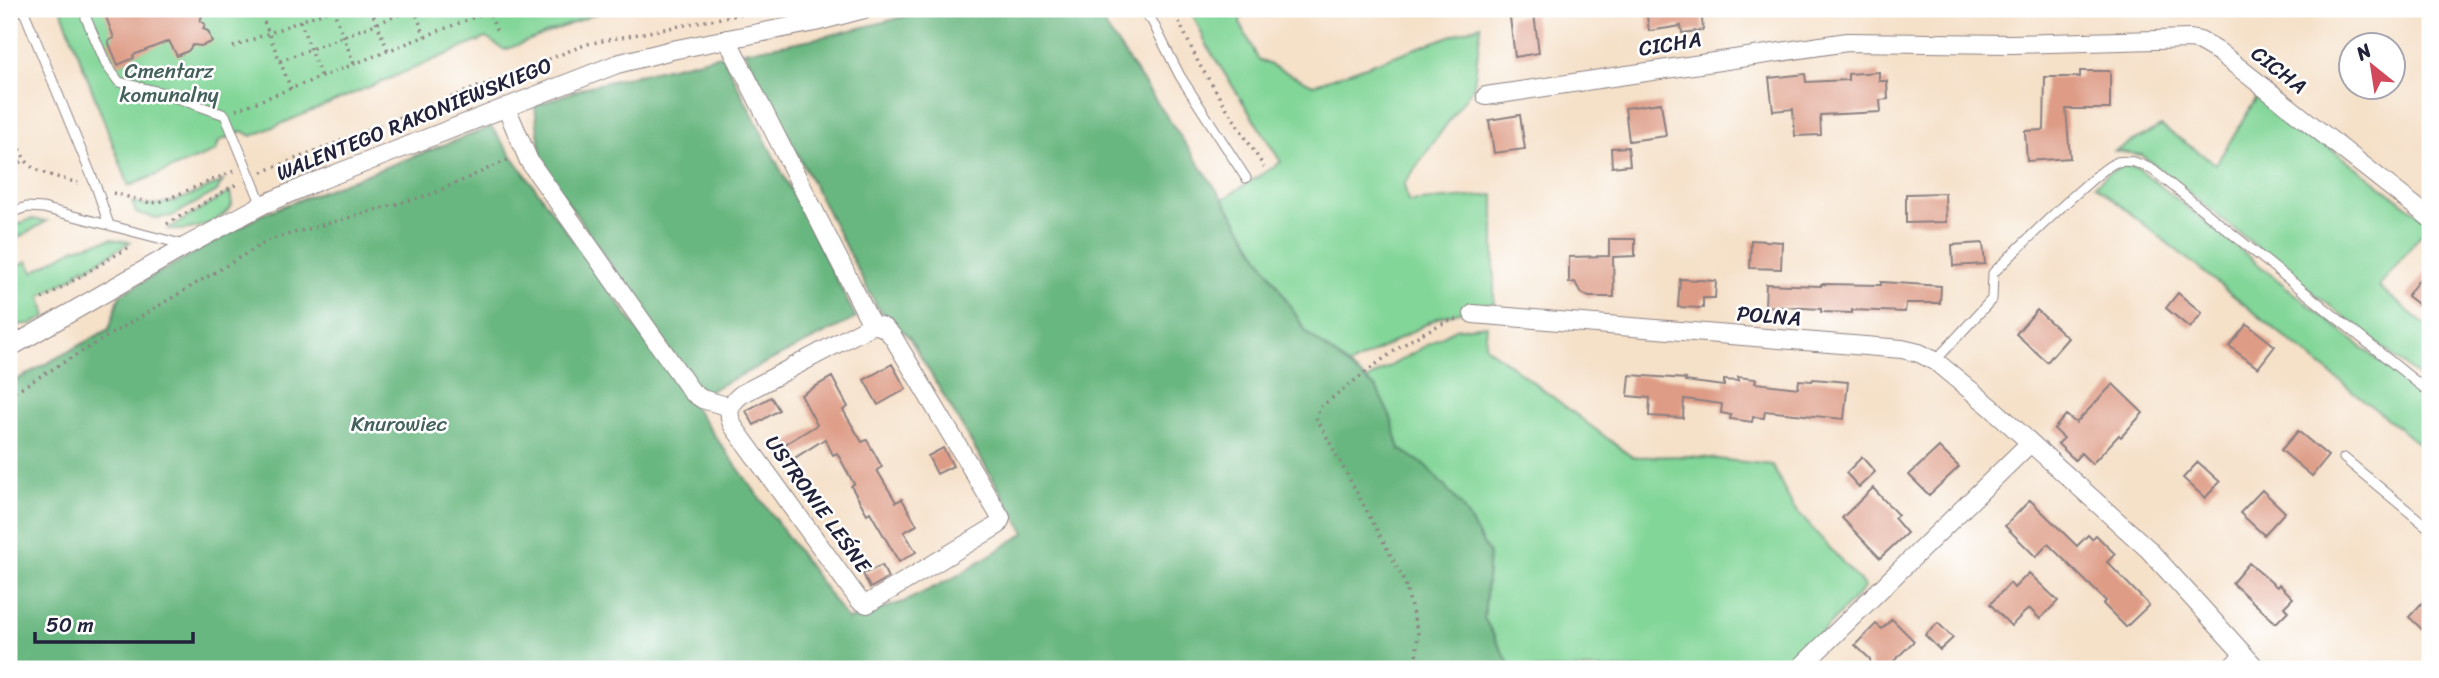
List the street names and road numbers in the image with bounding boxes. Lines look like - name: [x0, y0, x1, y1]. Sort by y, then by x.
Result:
- street label: CICHA: [1636, 20, 1704, 68]
- street label: CICHA: [2242, 36, 2316, 104]
- street label: WALENTEGO RAKONIEWSKIEGO: [270, 46, 558, 192]
- street label: POLNA: [1735, 294, 1803, 338]
- street label: USTRONIE LEŚNE: [755, 427, 882, 582]

